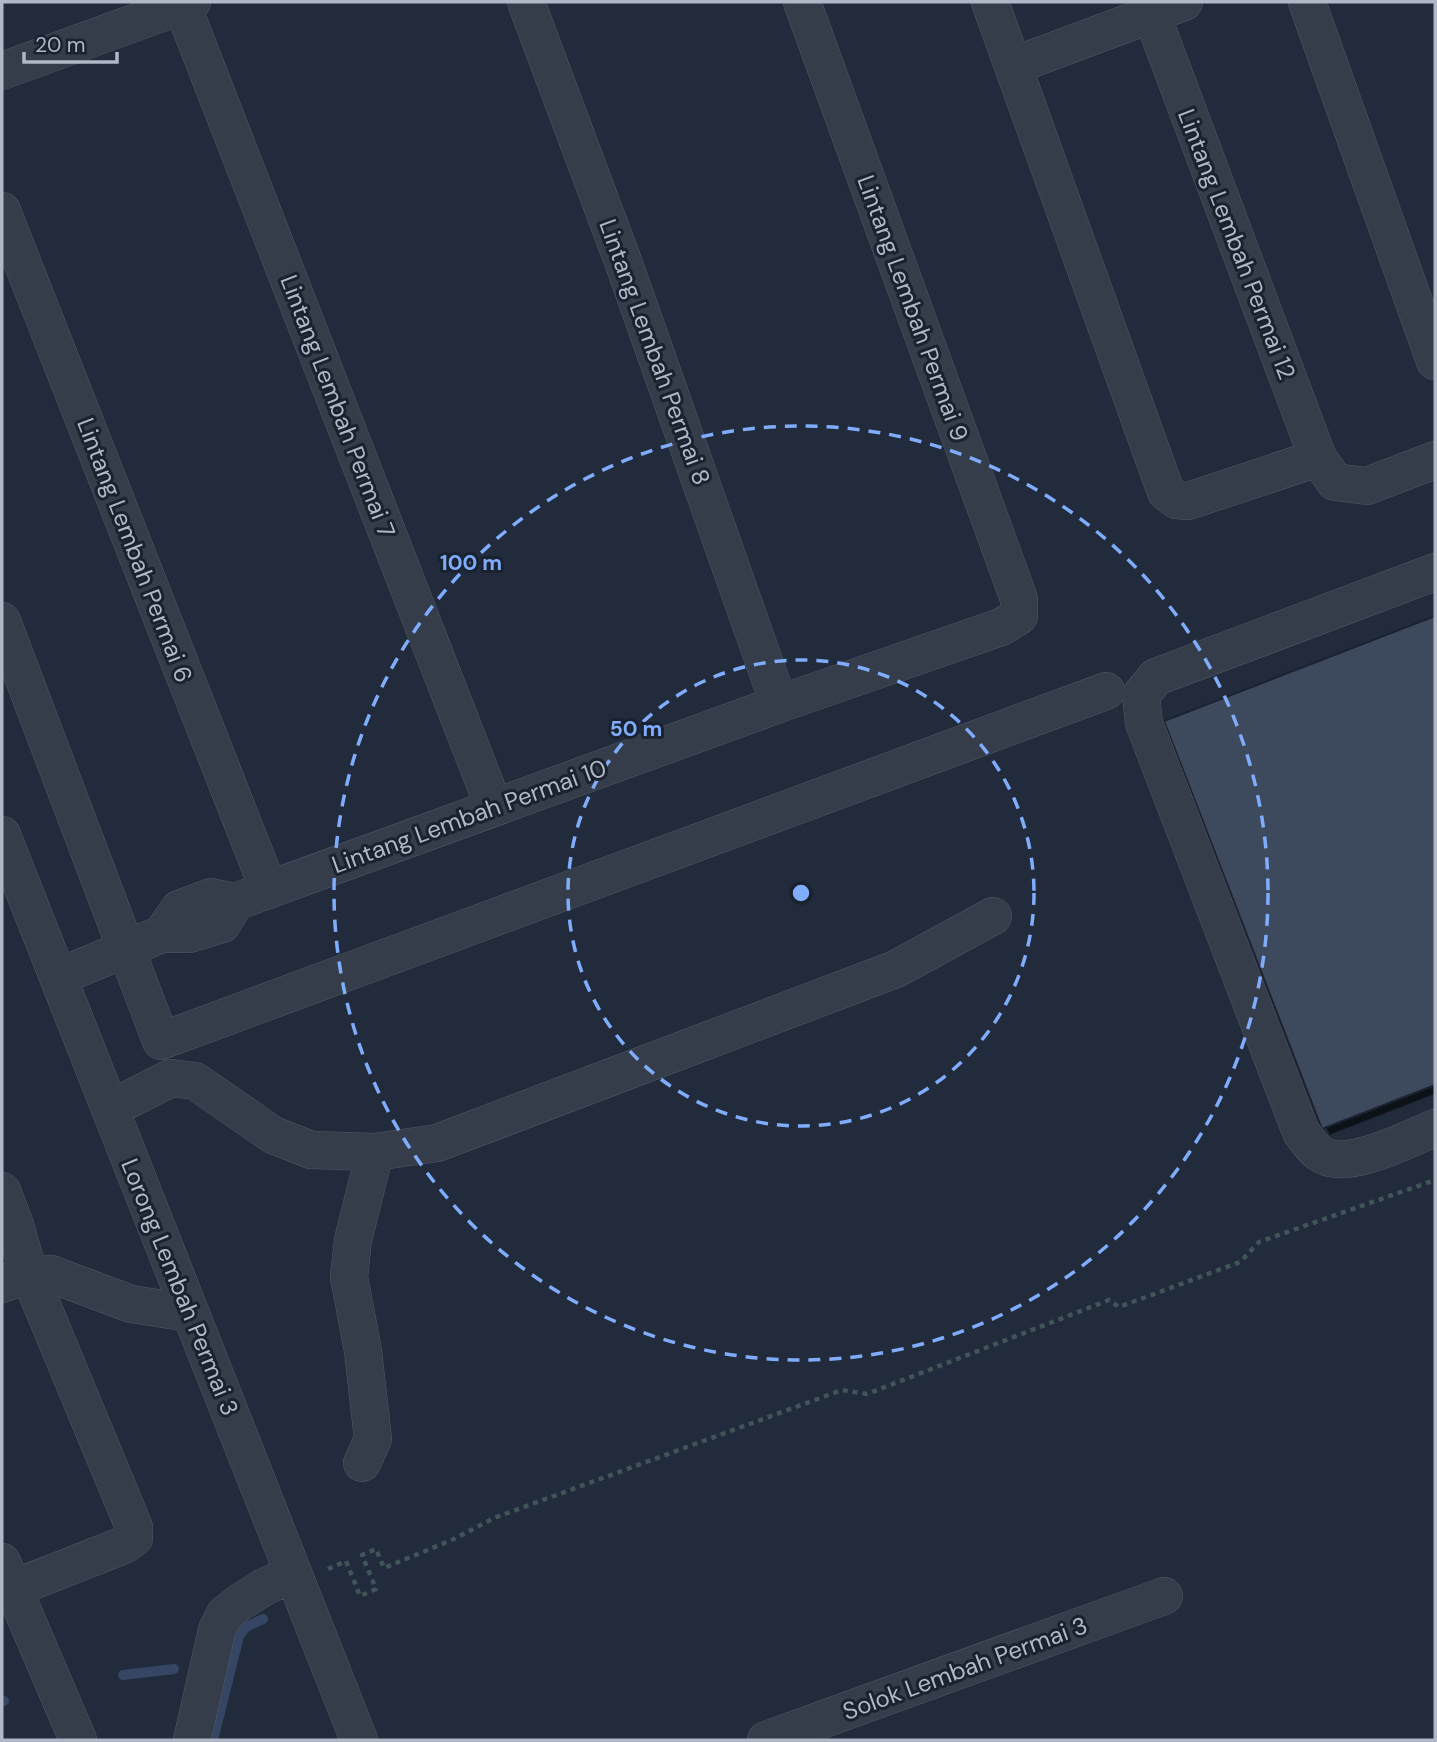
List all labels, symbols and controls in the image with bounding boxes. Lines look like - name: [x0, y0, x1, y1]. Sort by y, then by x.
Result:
- scale bar: [24, 21, 117, 65]
- text: 20 m: [35, 31, 86, 59]
- street label: Lintang Lembah Permai 12: [1171, 104, 1303, 384]
- street label: Lintang Lembah Permai 9: [850, 171, 976, 445]
- street label: Lintang Lembah Permai 8: [592, 215, 718, 489]
- street label: Lintang Lembah Permai 7: [274, 270, 402, 542]
- street label: Lintang Lembah Permai 6: [70, 413, 200, 687]
- text: 100 m: [440, 549, 502, 577]
- text: 50 m: [610, 715, 662, 743]
- street label: Lintang Lembah Permai 10: [328, 752, 610, 880]
- centre of rings: [789, 881, 813, 905]
- street label: Lorong Lembah Permai 3: [114, 1154, 246, 1420]
- street label: Solok Lembah Permai 3: [838, 1609, 1092, 1727]

